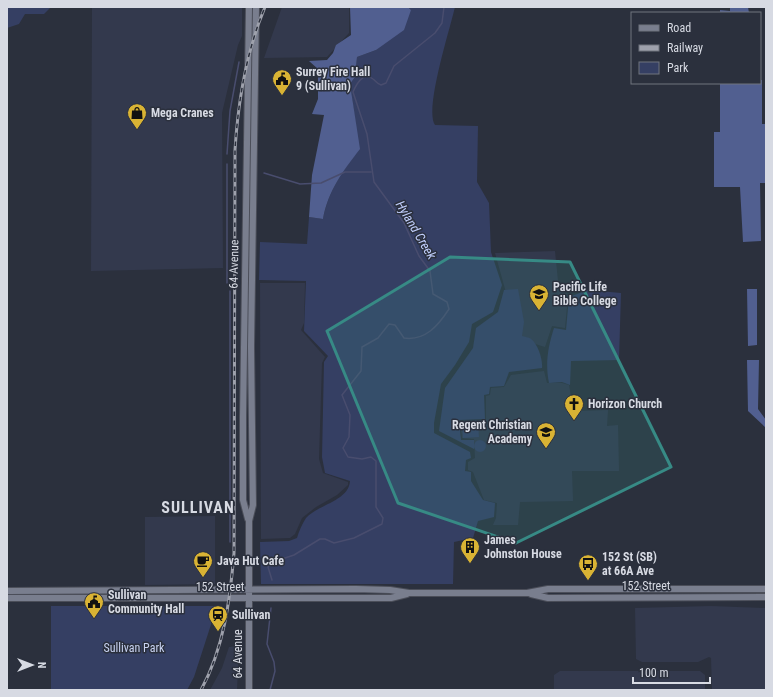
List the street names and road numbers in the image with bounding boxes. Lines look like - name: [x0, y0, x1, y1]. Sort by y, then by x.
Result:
- street label: 64 Avenue: [227, 239, 241, 289]
- street label: 152 Street: [622, 579, 671, 593]
- street label: 152 Street: [196, 580, 245, 594]
- street label: 64 Avenue: [231, 629, 245, 679]

